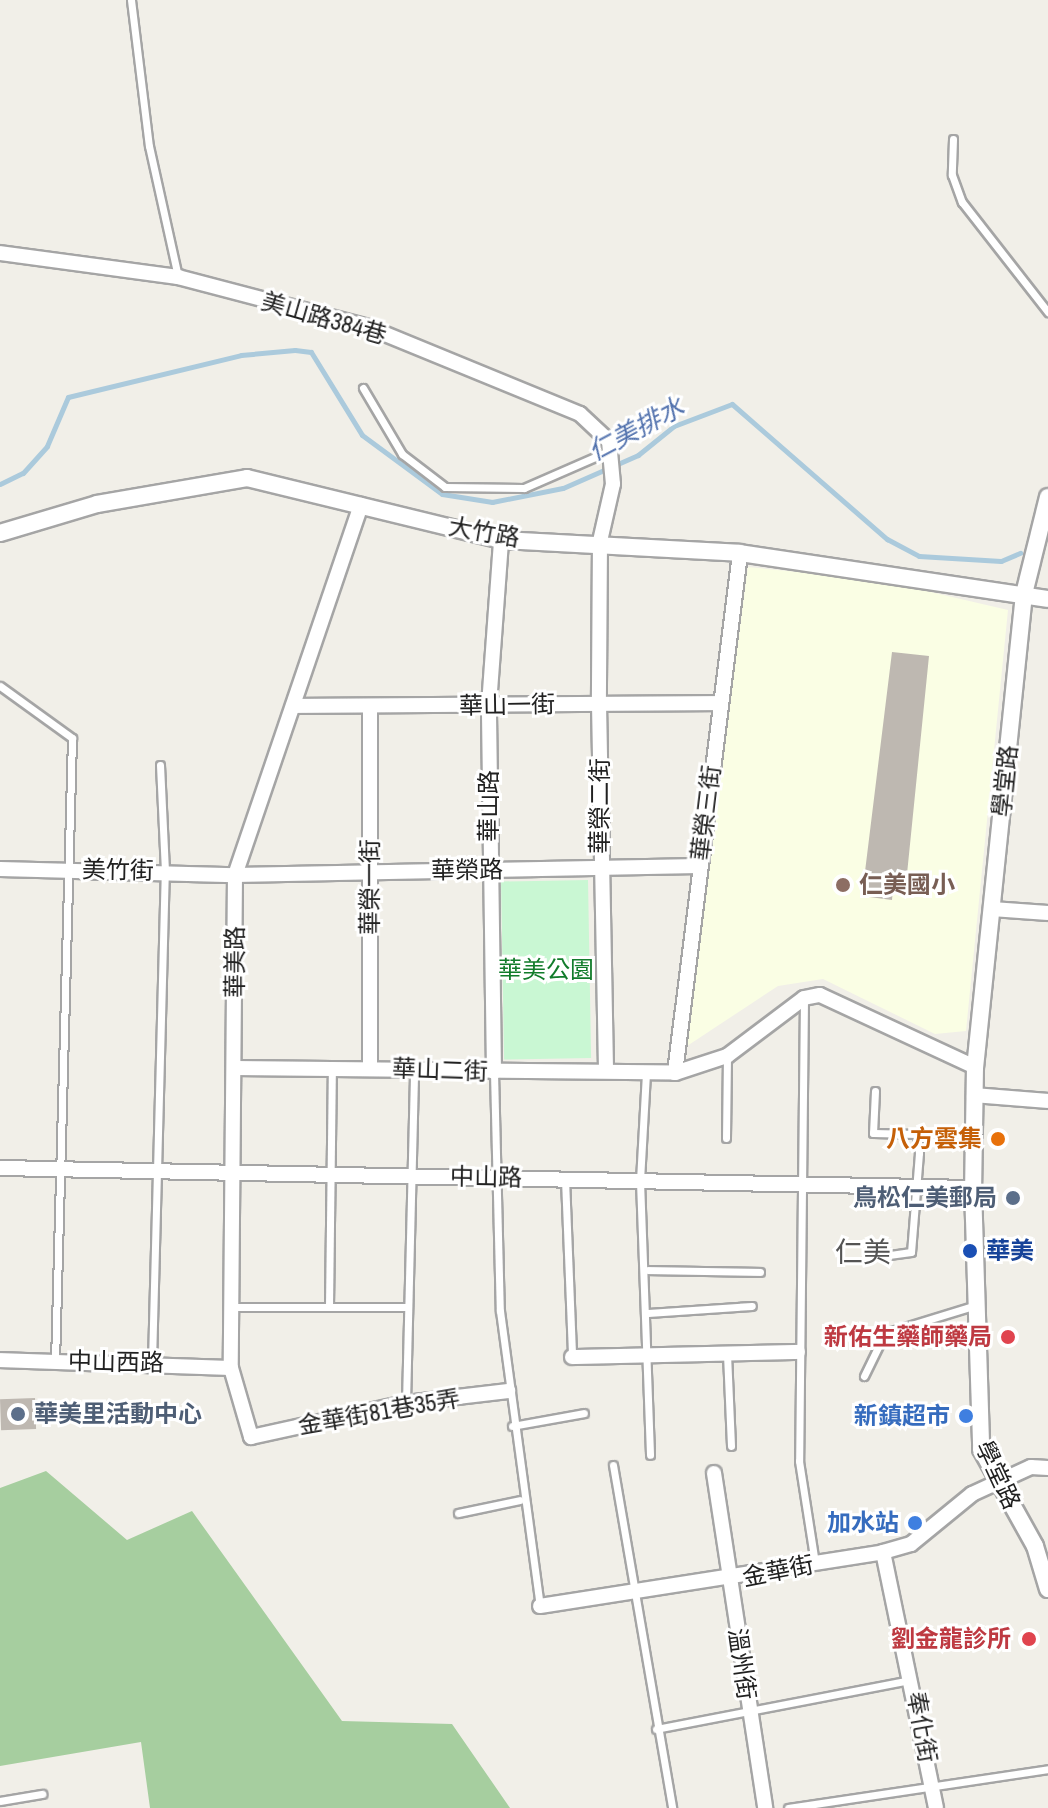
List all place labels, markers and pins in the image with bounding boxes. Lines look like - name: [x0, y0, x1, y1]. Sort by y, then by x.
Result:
- place label: 仁美國小: [859, 871, 955, 899]
- marker: 仁美國小: [834, 876, 852, 894]
- place label: 八方雲集: [886, 1125, 982, 1153]
- marker: 八方雲集: [989, 1130, 1007, 1148]
- place label: 鳥松仁美郵局: [853, 1184, 997, 1212]
- marker: 鳥松仁美郵局: [1004, 1189, 1022, 1207]
- place label: 華美: [986, 1237, 1034, 1265]
- marker: 華美: [961, 1242, 979, 1260]
- place label: 新佑生藥師藥局: [824, 1323, 992, 1351]
- marker: 新佑生藥師藥局: [999, 1328, 1017, 1346]
- place label: 華美里活動中心: [34, 1400, 202, 1428]
- place label: 新鎮超市: [854, 1402, 950, 1430]
- marker: 華美里活動中心: [9, 1405, 27, 1423]
- marker: 新鎮超市: [957, 1407, 975, 1425]
- place label: 加水站: [827, 1509, 899, 1537]
- marker: 加水站: [906, 1514, 924, 1532]
- place label: 劉金龍診所: [891, 1625, 1011, 1653]
- marker: 劉金龍診所: [1018, 1628, 1040, 1650]

